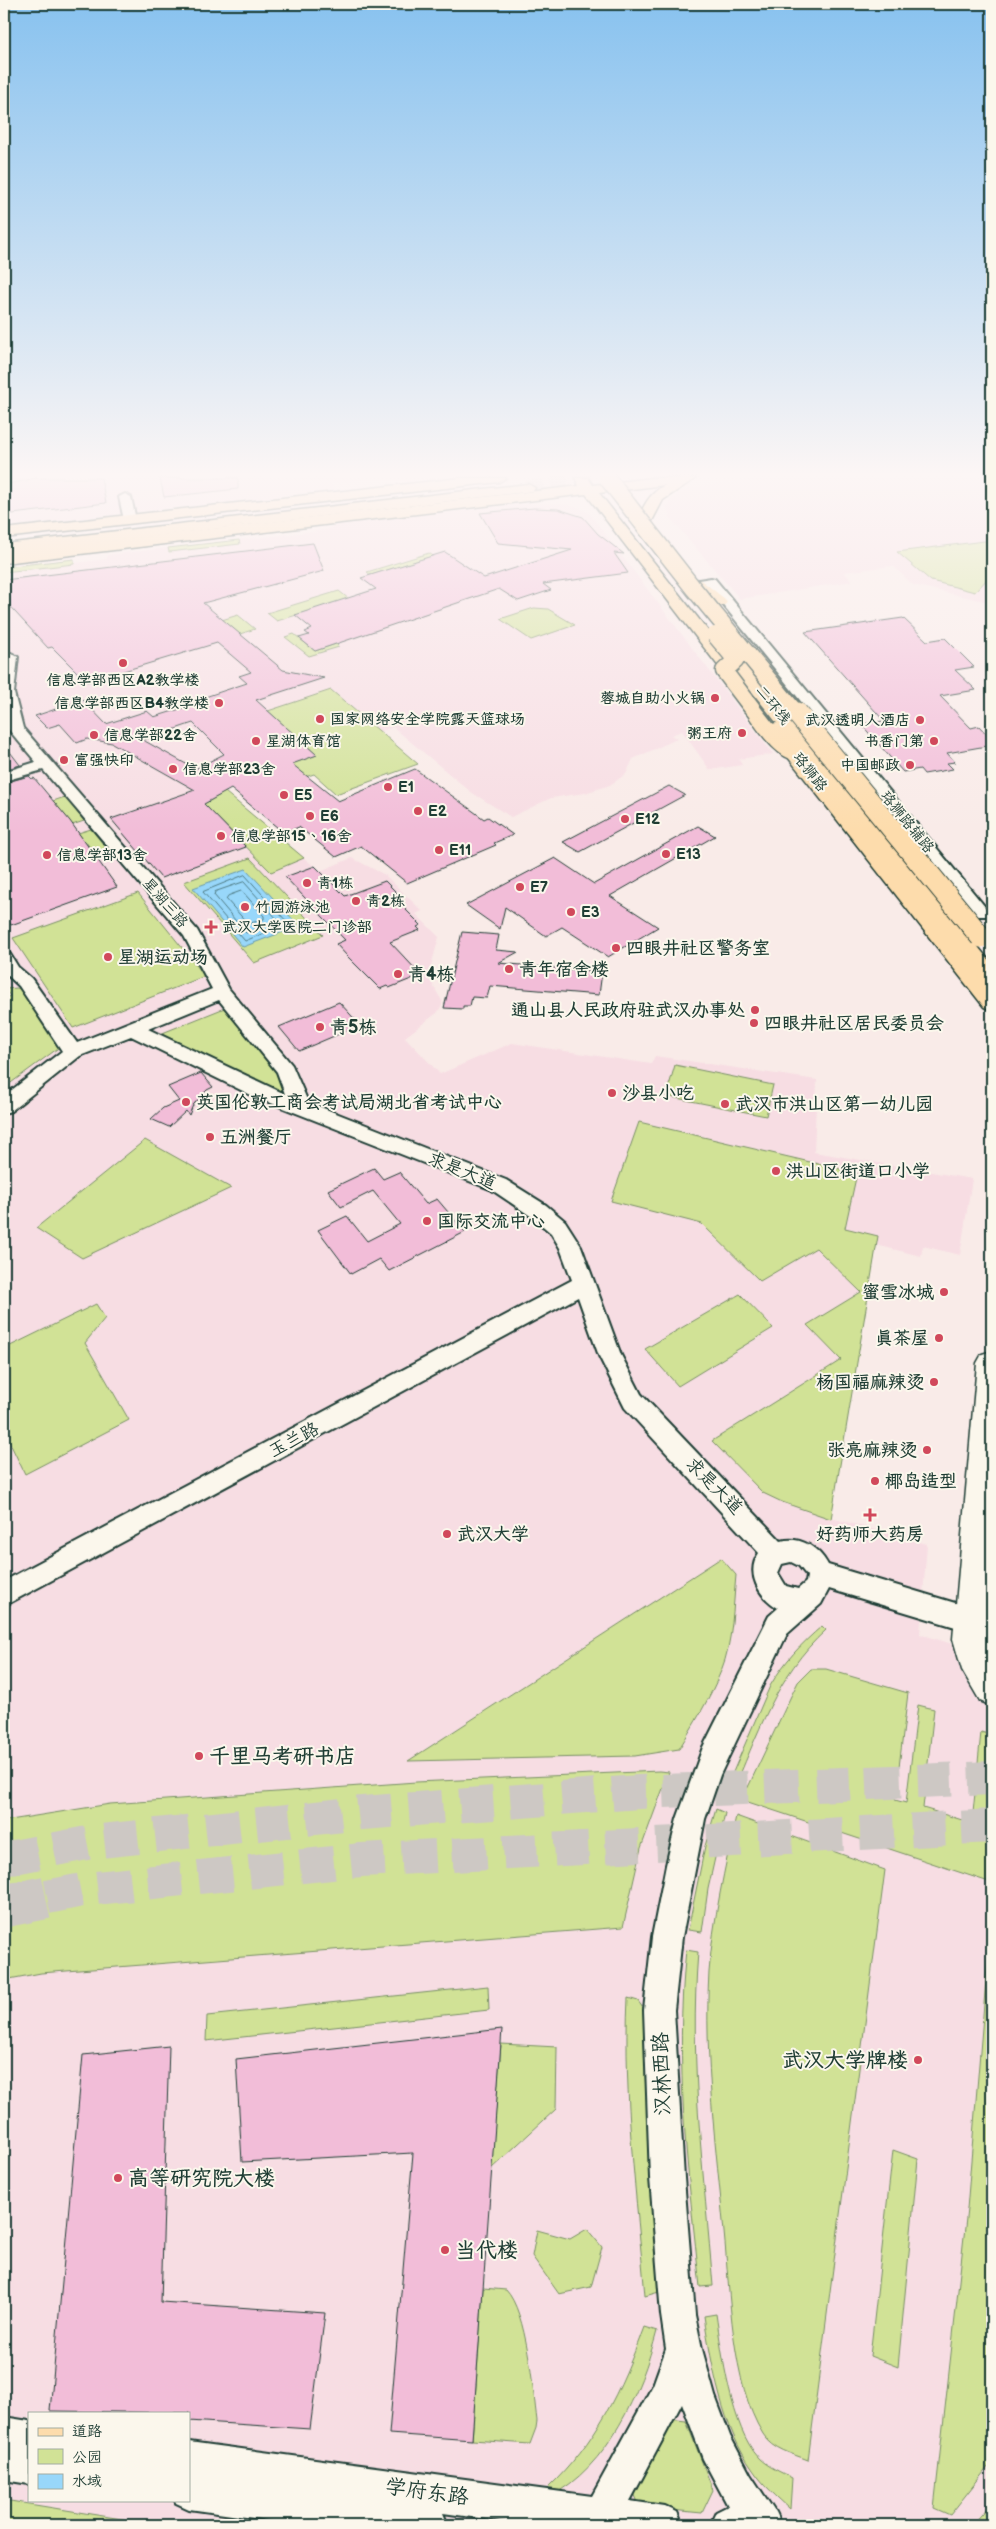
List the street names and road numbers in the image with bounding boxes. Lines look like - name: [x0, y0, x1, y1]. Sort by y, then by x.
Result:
- street label: 二环线: [751, 682, 795, 728]
- street label: 珞狮路: [789, 748, 831, 796]
- street label: 珞狮路辅路: [876, 787, 938, 857]
- street label: 星湖三路: [138, 874, 192, 932]
- street label: 求是大道: [425, 1148, 499, 1194]
- street label: 玉兰路: [265, 1418, 323, 1462]
- street label: 求是大道: [681, 1453, 747, 1519]
- street label: 汉林西路: [648, 2032, 676, 2116]
- street label: 学府东路: [384, 2474, 470, 2510]

